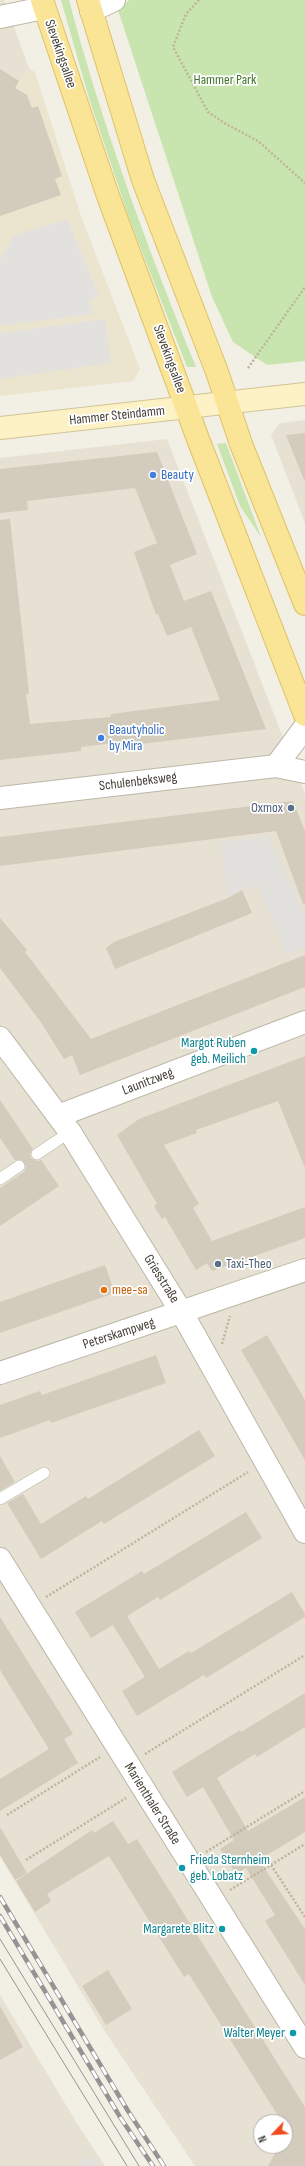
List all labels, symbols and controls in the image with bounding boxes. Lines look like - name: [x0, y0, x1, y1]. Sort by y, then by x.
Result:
- street label: Sievekingsallee: [40, 18, 80, 90]
- park label: Hammer Park: [194, 72, 256, 88]
- street label: Sievekingsallee: [149, 323, 189, 395]
- street label: Hammer Steindamm: [68, 403, 166, 429]
- place label: Beauty: [161, 467, 194, 483]
- marker: Beauty: [148, 470, 158, 480]
- place label: Beautyholic by Mira: [109, 722, 165, 754]
- marker: Beautyholic by Mira: [96, 733, 106, 743]
- street label: Schulenbeksweg: [98, 769, 178, 795]
- place label: Oxmox: [251, 800, 283, 816]
- marker: Oxmox: [286, 803, 296, 813]
- place label: Margot Ruben geb. Meilich: [181, 1035, 246, 1068]
- marker: Margot Ruben geb. Meilich: [249, 1046, 259, 1056]
- street label: Launitzweg: [120, 1065, 176, 1099]
- street label: Griesstraße: [140, 1252, 182, 1306]
- place label: Taxi-Theo: [226, 1256, 271, 1272]
- marker: Taxi-Theo: [213, 1259, 223, 1269]
- place label: mee-sa: [112, 1282, 148, 1298]
- marker: mee-sa: [99, 1285, 109, 1295]
- street label: Peterskampweg: [81, 1314, 157, 1354]
- street label: Marienthaler Straße: [120, 1760, 184, 1848]
- place label: Frieda Sternheim geb. Lobatz: [190, 1852, 270, 1884]
- marker: Frieda Sternheim geb. Lobatz: [177, 1863, 187, 1873]
- place label: Margarete Blitz: [143, 1921, 214, 1937]
- marker: Margarete Blitz: [217, 1924, 227, 1934]
- place label: Walter Meyer: [223, 2025, 285, 2041]
- marker: Walter Meyer: [288, 2028, 298, 2038]
- north arrow: [253, 2114, 293, 2154]
- text: N: [255, 2133, 270, 2144]

